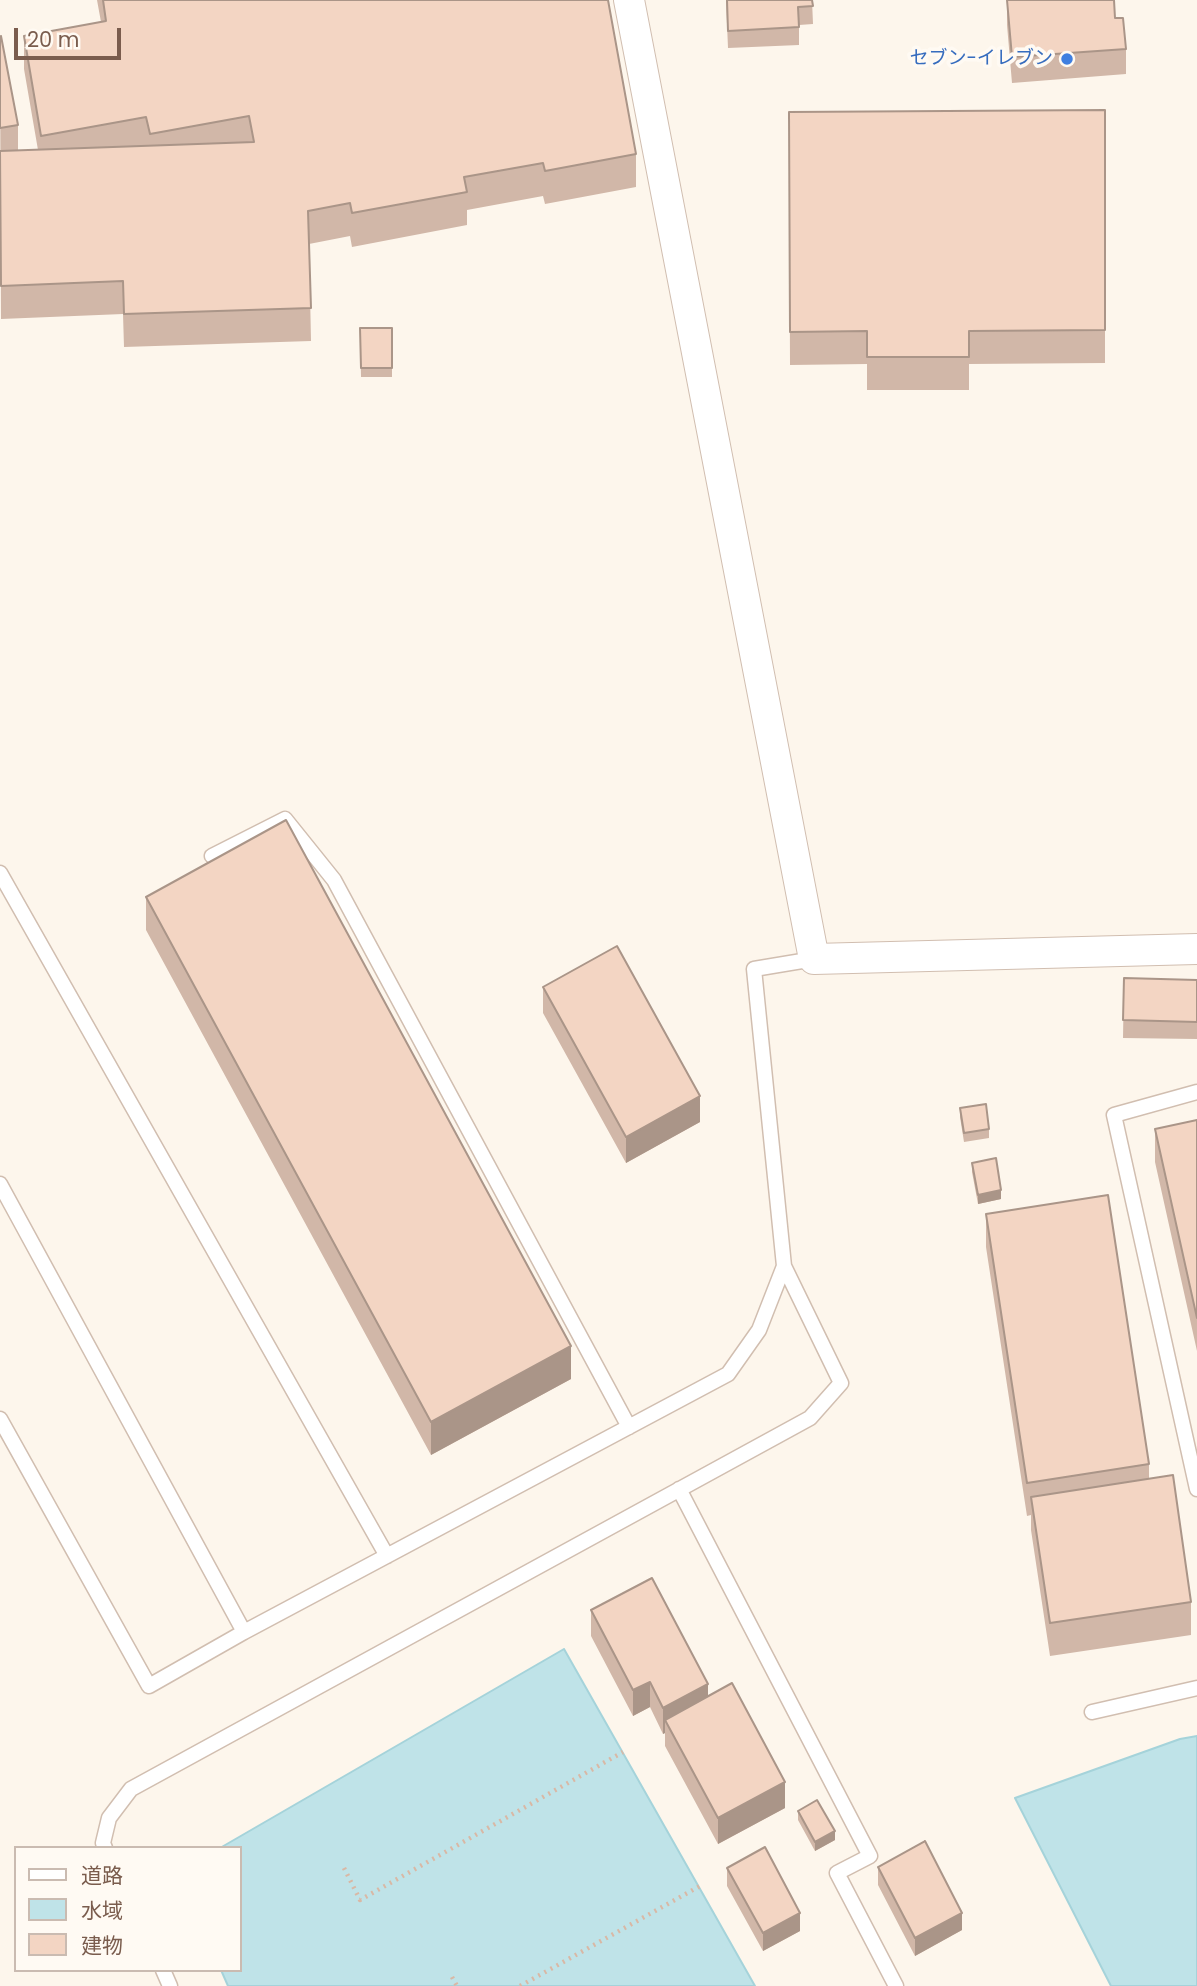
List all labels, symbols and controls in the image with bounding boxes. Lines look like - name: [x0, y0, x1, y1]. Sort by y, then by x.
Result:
- scale bar: [18, 14, 124, 58]
- text: 20 m: [27, 25, 80, 54]
- place label: セブン-イレブン: [910, 48, 1053, 70]
- marker: セブン-イレブン: [1059, 51, 1075, 67]
- legend: [14, 1846, 242, 1972]
- text: 道路: [81, 1861, 123, 1890]
- text: 水域: [81, 1896, 123, 1925]
- text: 建物: [81, 1931, 123, 1960]

